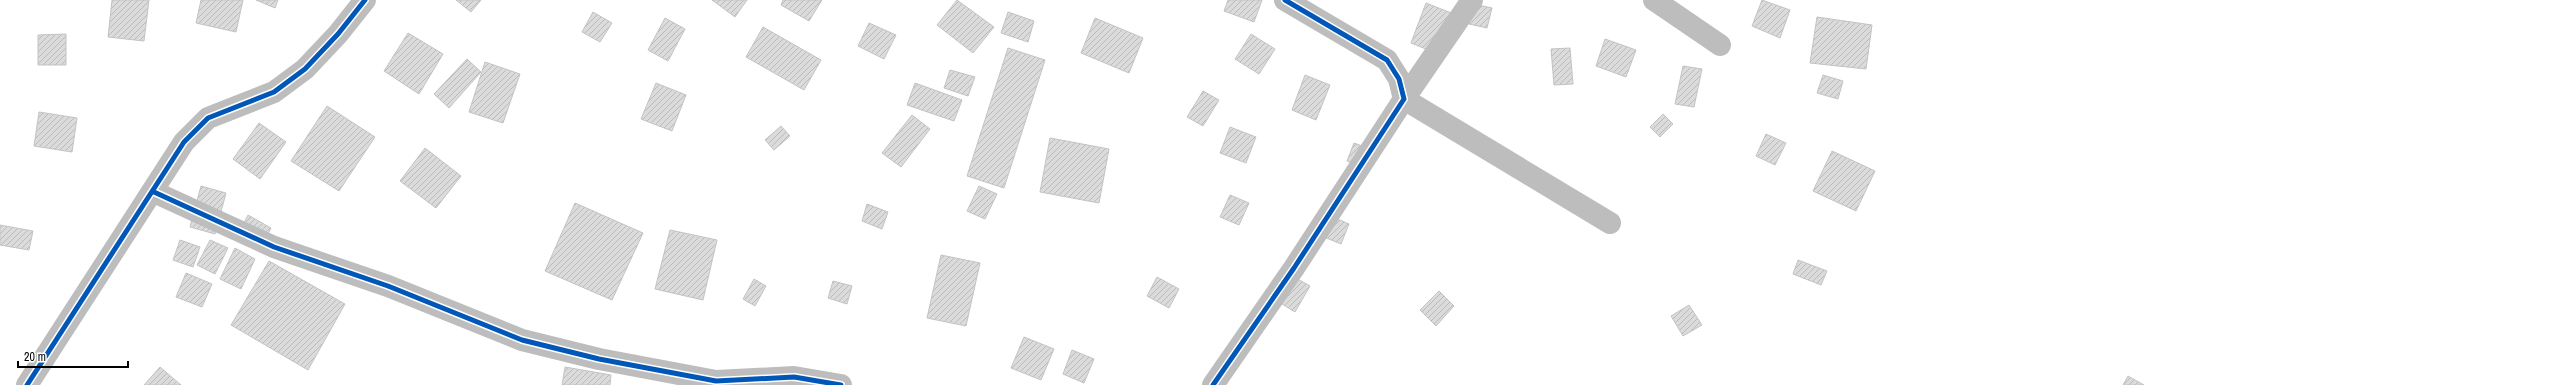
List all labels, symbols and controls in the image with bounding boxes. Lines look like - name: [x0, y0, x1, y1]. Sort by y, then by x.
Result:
- scale bar: [18, 343, 128, 369]
- text: 20 m: [24, 349, 46, 365]

